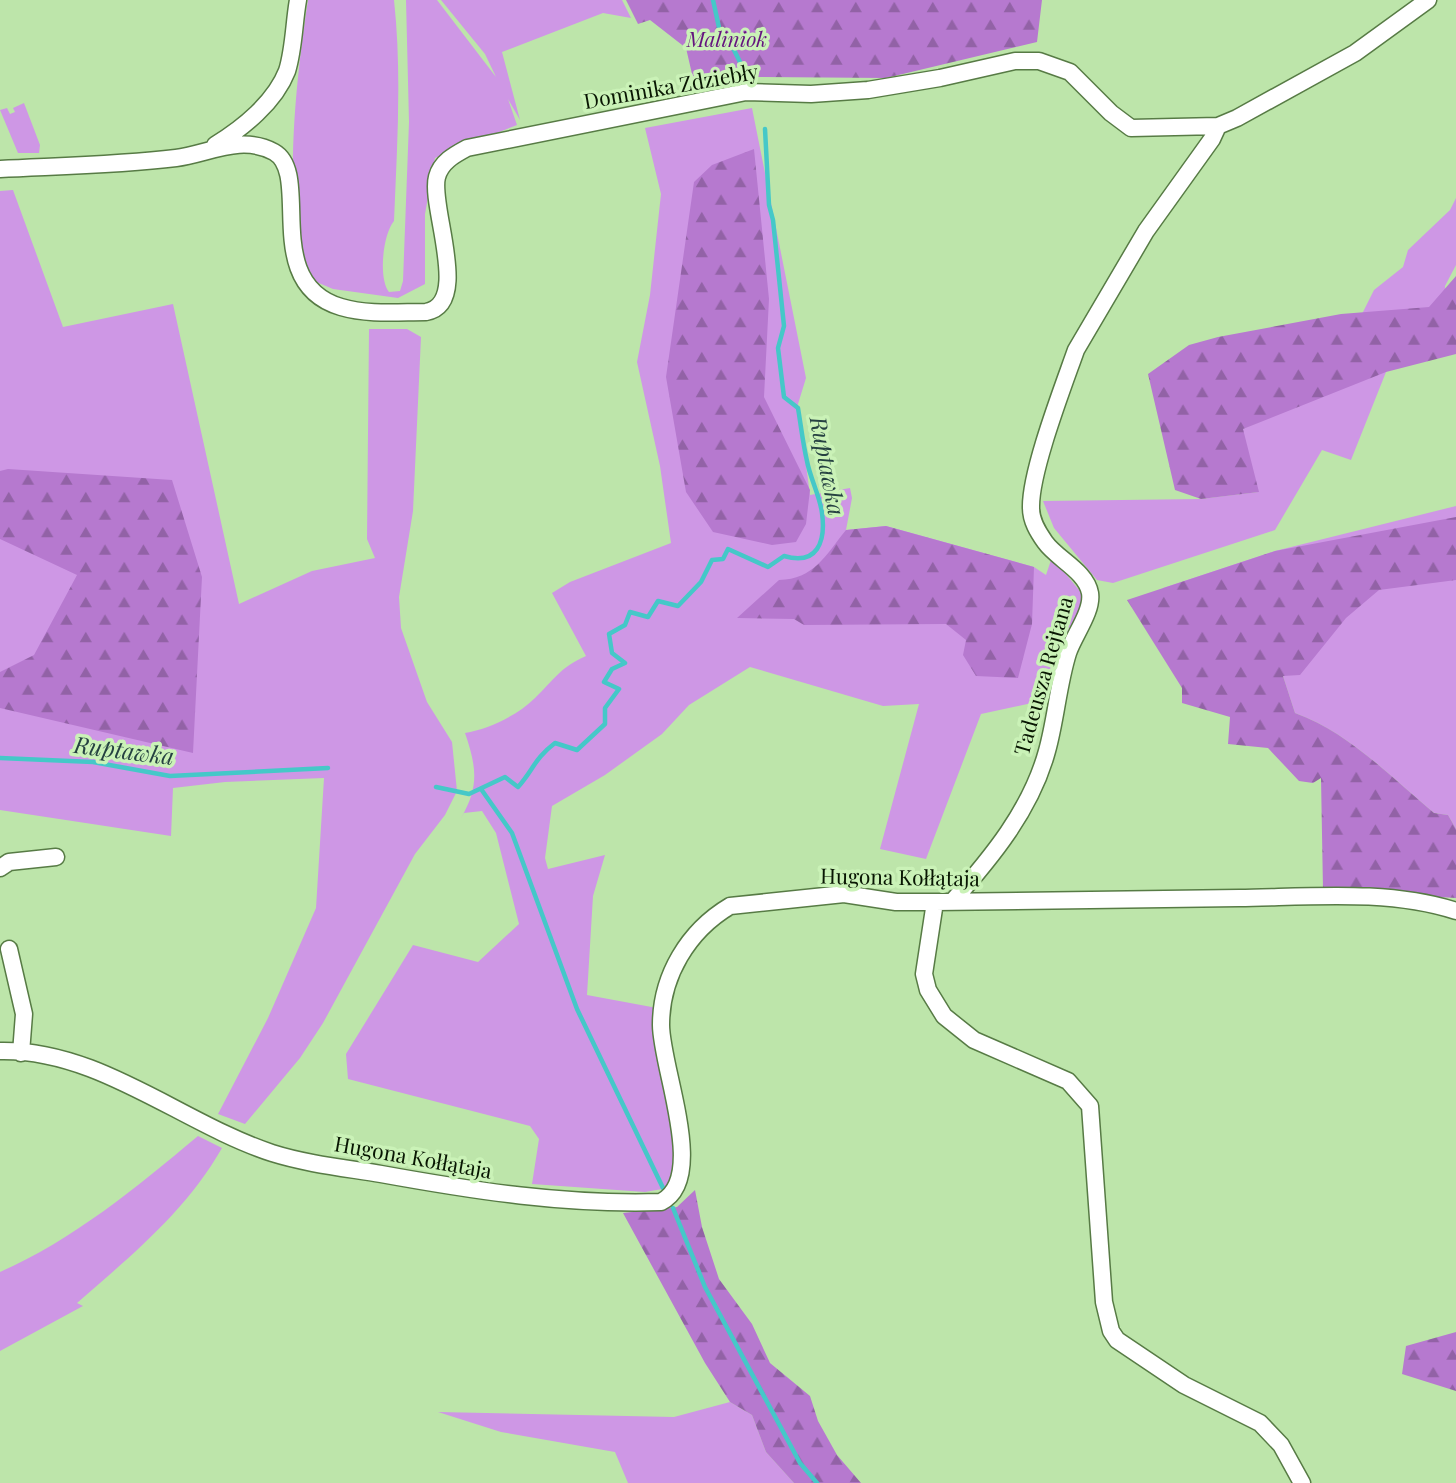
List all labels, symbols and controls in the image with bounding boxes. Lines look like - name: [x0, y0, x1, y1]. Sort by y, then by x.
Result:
- park label: Maliniok: [686, 24, 767, 52]
- street label: Dominika Zdziebły: [581, 56, 760, 114]
- water label: Ruptawka: [803, 413, 853, 518]
- street label: Tadeusza Rejtana: [1006, 592, 1078, 758]
- water label: Ruptawka: [71, 728, 176, 771]
- street label: Hugona Kołłątaja: [820, 861, 981, 891]
- street label: Hugona Kołłątaja: [332, 1128, 495, 1184]

